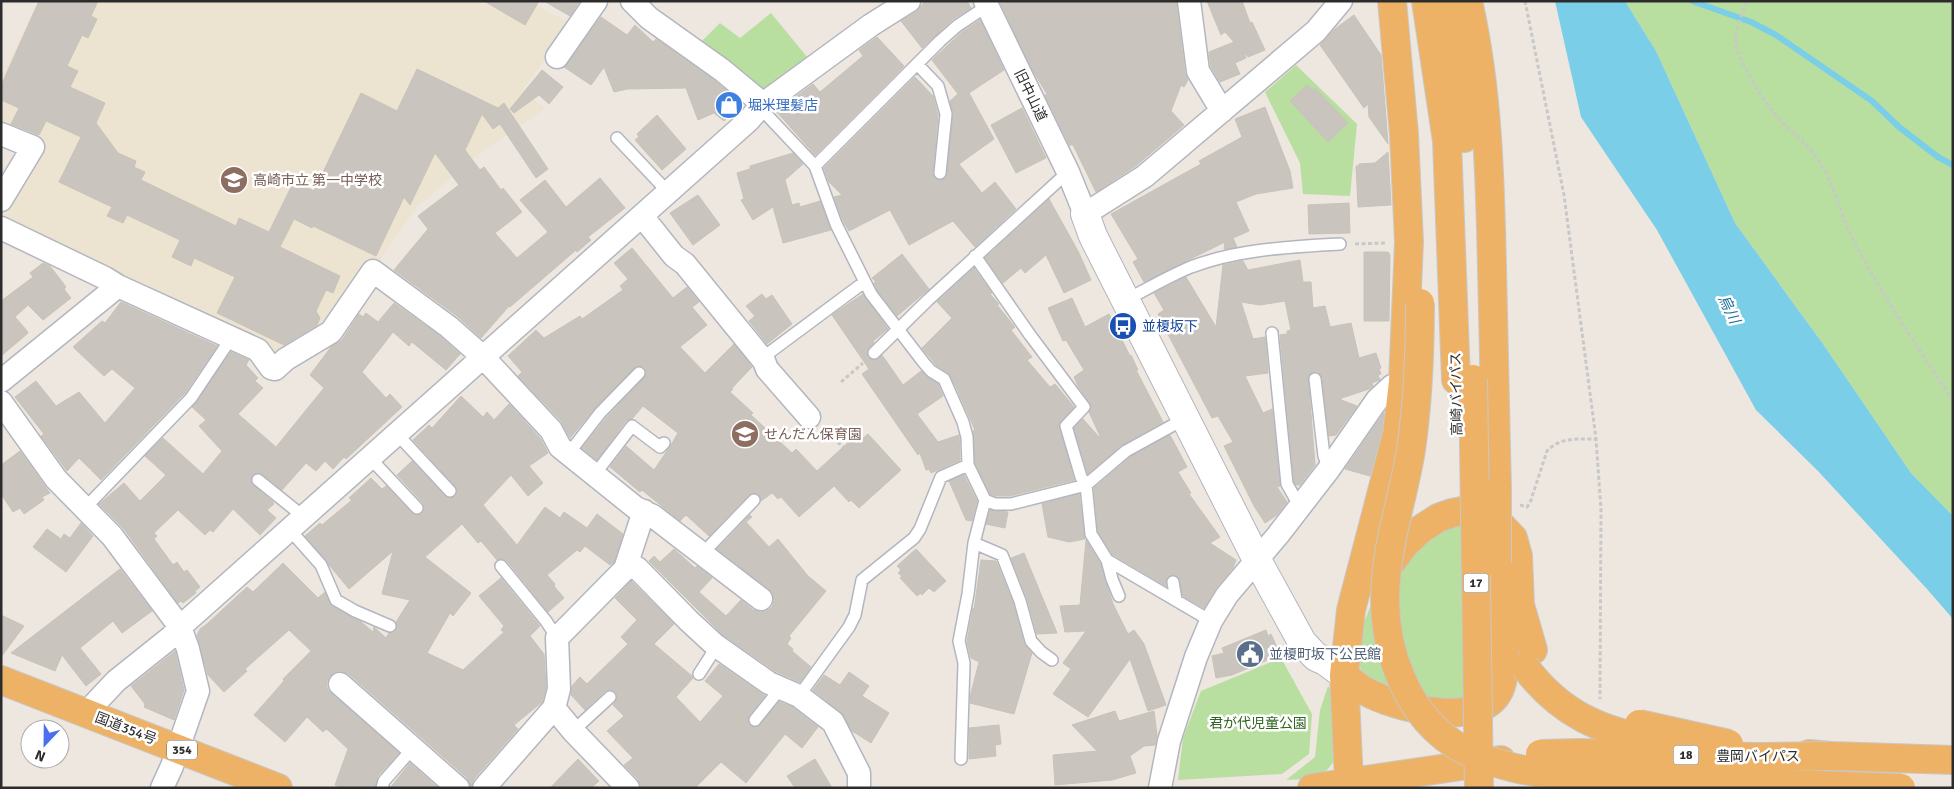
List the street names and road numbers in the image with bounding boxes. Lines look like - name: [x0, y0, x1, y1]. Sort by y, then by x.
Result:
- street label: 旧中山道: [1011, 66, 1050, 124]
- street label: 高崎バイパス: [1447, 352, 1466, 436]
- road number: 17: [1464, 574, 1488, 592]
- street label: 国道354号: [93, 709, 159, 748]
- road number: 354: [167, 740, 197, 760]
- road number: 18: [1674, 746, 1698, 764]
- street label: 豊岡バイパス: [1716, 748, 1800, 765]

